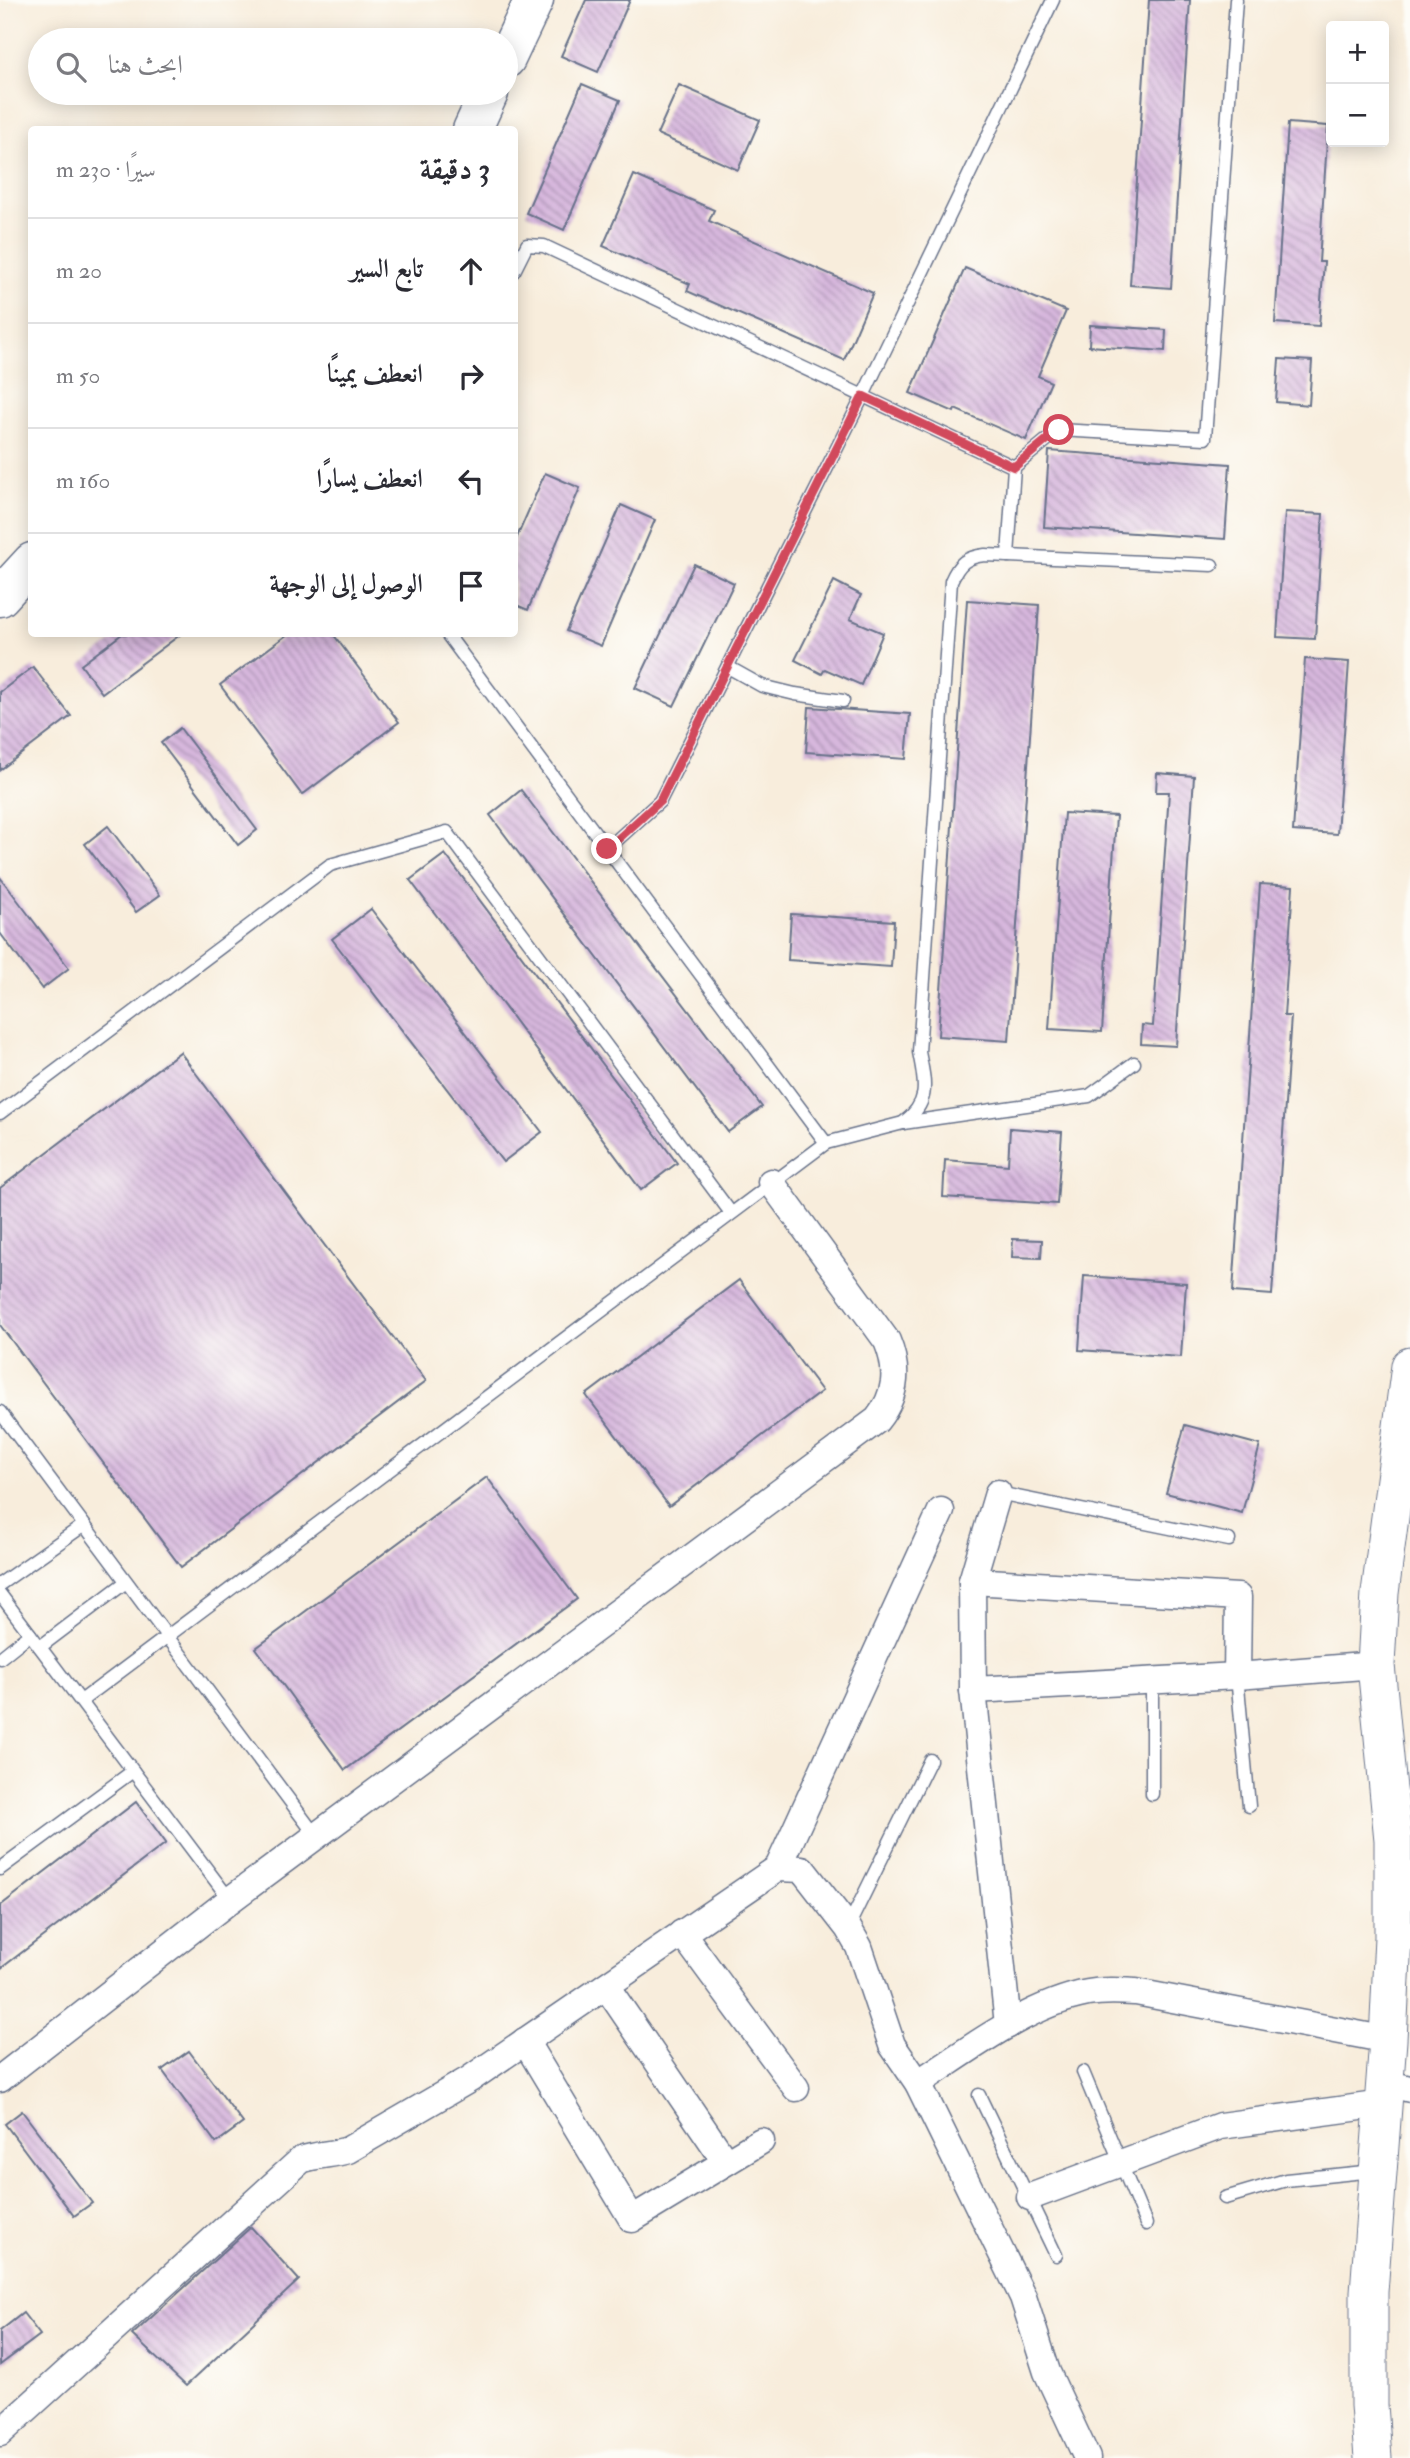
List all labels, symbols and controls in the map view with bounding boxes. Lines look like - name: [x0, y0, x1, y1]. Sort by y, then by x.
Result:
- map controls: [1326, 21, 1389, 147]
- button: +: [1326, 21, 1389, 84]
- search box: [28, 28, 518, 105]
- icon: search: [52, 48, 90, 86]
- text: ابحث هنا: [108, 49, 183, 81]
- button: −: [1326, 84, 1389, 147]
- text: 3 دقيقة: [420, 151, 490, 188]
- text: سيرًا · 230 m: [56, 155, 156, 184]
- icon: ahead: [452, 252, 490, 290]
- text: تابع السير: [350, 253, 423, 285]
- text: 20 m: [56, 256, 102, 285]
- icon: right: [452, 357, 490, 395]
- text: انعطف يمينًا: [327, 358, 423, 390]
- text: 50 m: [56, 361, 100, 390]
- route start: [1043, 414, 1074, 445]
- icon: left: [452, 462, 490, 500]
- text: انعطف يسارًا: [317, 463, 423, 495]
- text: 160 m: [56, 466, 110, 495]
- icon: arrive: [452, 567, 490, 605]
- text: الوصول إلى الوجهة: [270, 568, 423, 600]
- route end: [591, 833, 622, 864]

